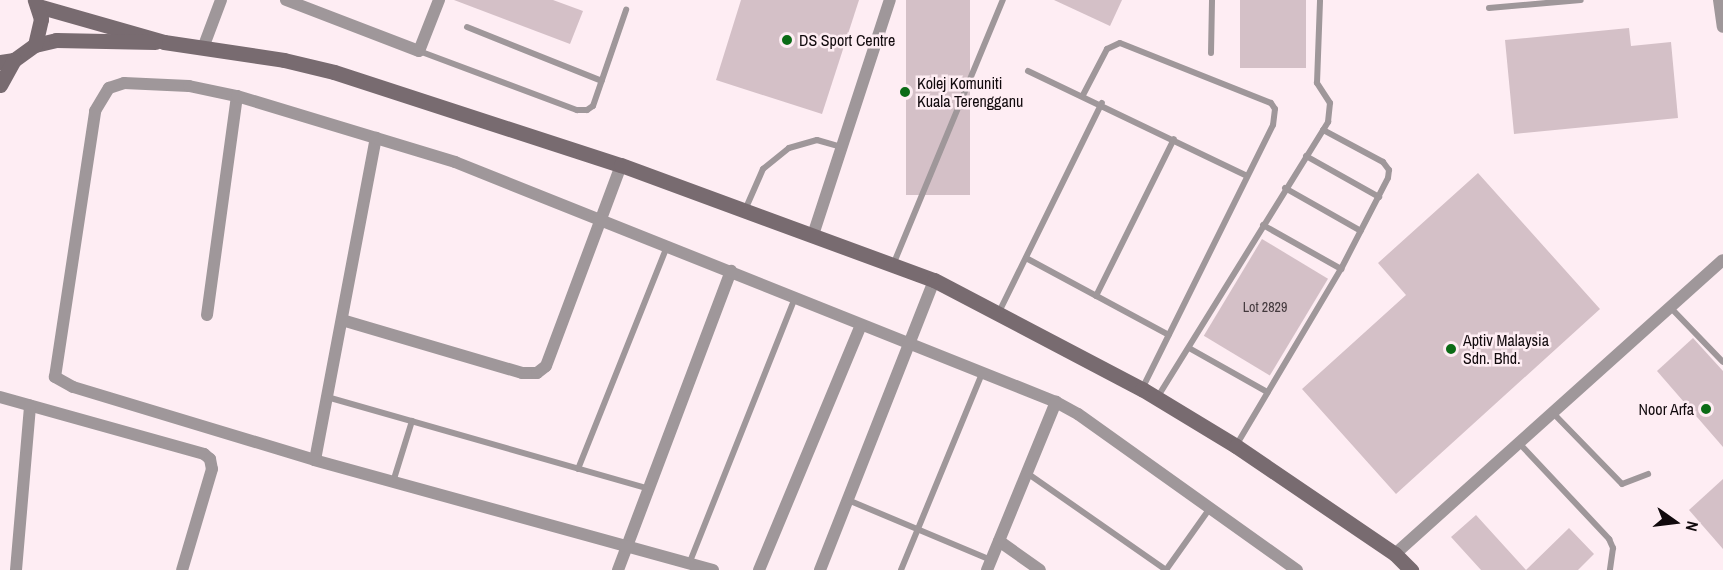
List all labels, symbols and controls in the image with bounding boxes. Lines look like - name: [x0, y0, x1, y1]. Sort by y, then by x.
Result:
- place label: DS Sport Centre: [799, 30, 895, 50]
- marker: DS Sport Centre: [780, 33, 794, 47]
- place label: Kolej Komuniti Kuala Terengganu: [917, 73, 1023, 111]
- marker: Kolej Komuniti Kuala Terengganu: [898, 85, 912, 99]
- house number: Lot 2829: [1243, 299, 1287, 315]
- place label: Aptiv Malaysia Sdn. Bhd.: [1463, 330, 1549, 368]
- marker: Aptiv Malaysia Sdn. Bhd.: [1444, 342, 1458, 356]
- place label: Noor Arfa: [1638, 399, 1694, 419]
- marker: Noor Arfa: [1699, 402, 1713, 416]
- north arrow: [1645, 492, 1705, 552]
- text: N: [1681, 519, 1704, 534]

